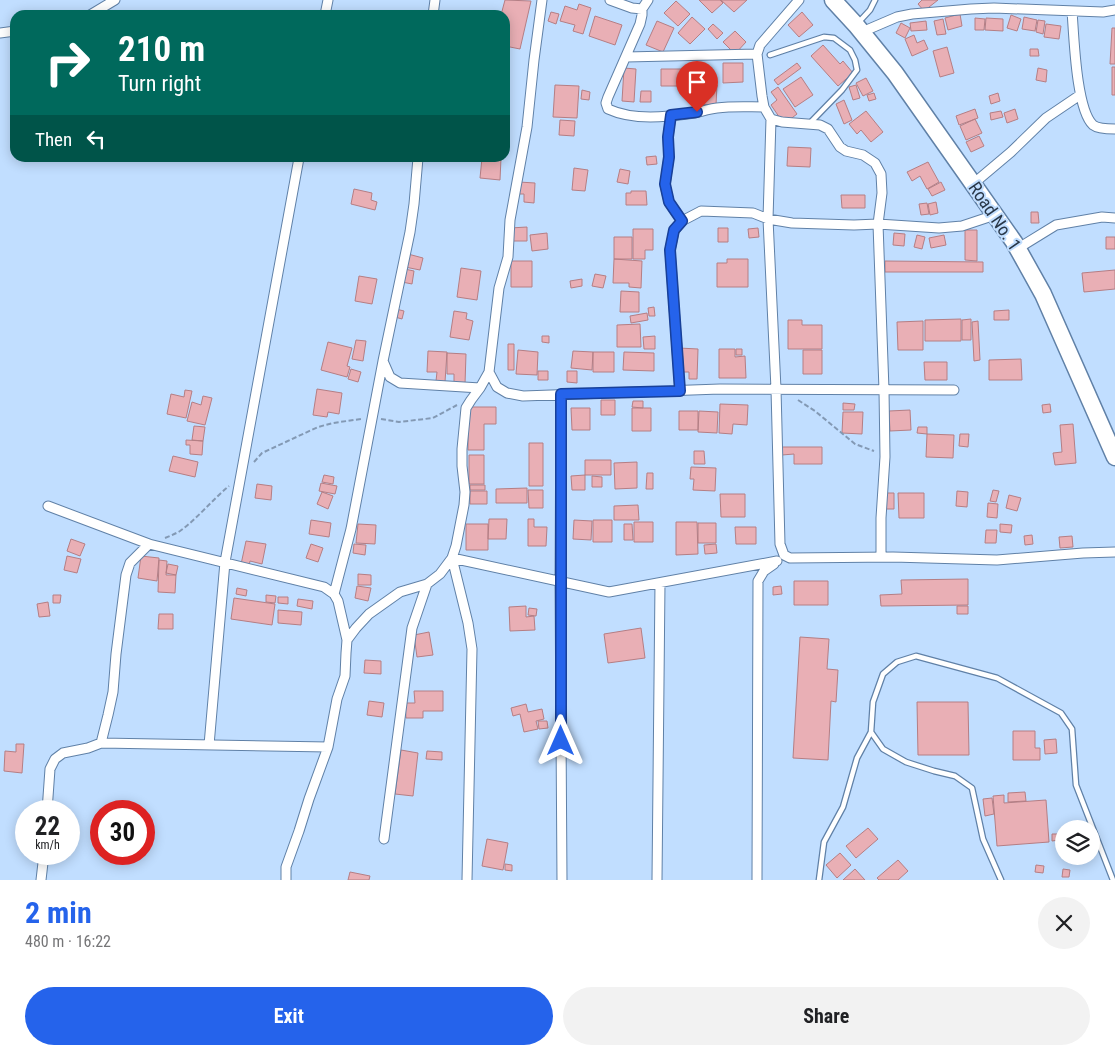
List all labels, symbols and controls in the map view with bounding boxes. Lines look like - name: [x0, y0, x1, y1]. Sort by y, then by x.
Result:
- text: 210 m: [118, 29, 205, 70]
- icon: right: [35, 30, 100, 95]
- pin: [676, 61, 718, 112]
- icon: arrive: [683, 68, 711, 96]
- text: Turn right: [118, 71, 201, 96]
- icon: left: [82, 125, 110, 153]
- text: Then: [35, 128, 72, 151]
- street label: Road No. 1: [964, 178, 1026, 254]
- position arrow: [534, 714, 586, 766]
- speed limit sign: 30: [90, 800, 155, 865]
- text: 22: [35, 812, 60, 841]
- map controls: [1055, 820, 1100, 865]
- button: layers: [1055, 820, 1100, 865]
- text: km/h: [35, 838, 60, 852]
- text: 2 min: [25, 895, 92, 930]
- button: close: [1038, 897, 1090, 949]
- text: 480 m · 16:22: [25, 932, 111, 951]
- button: Exit: [25, 987, 553, 1045]
- button: Share: [563, 987, 1090, 1045]

